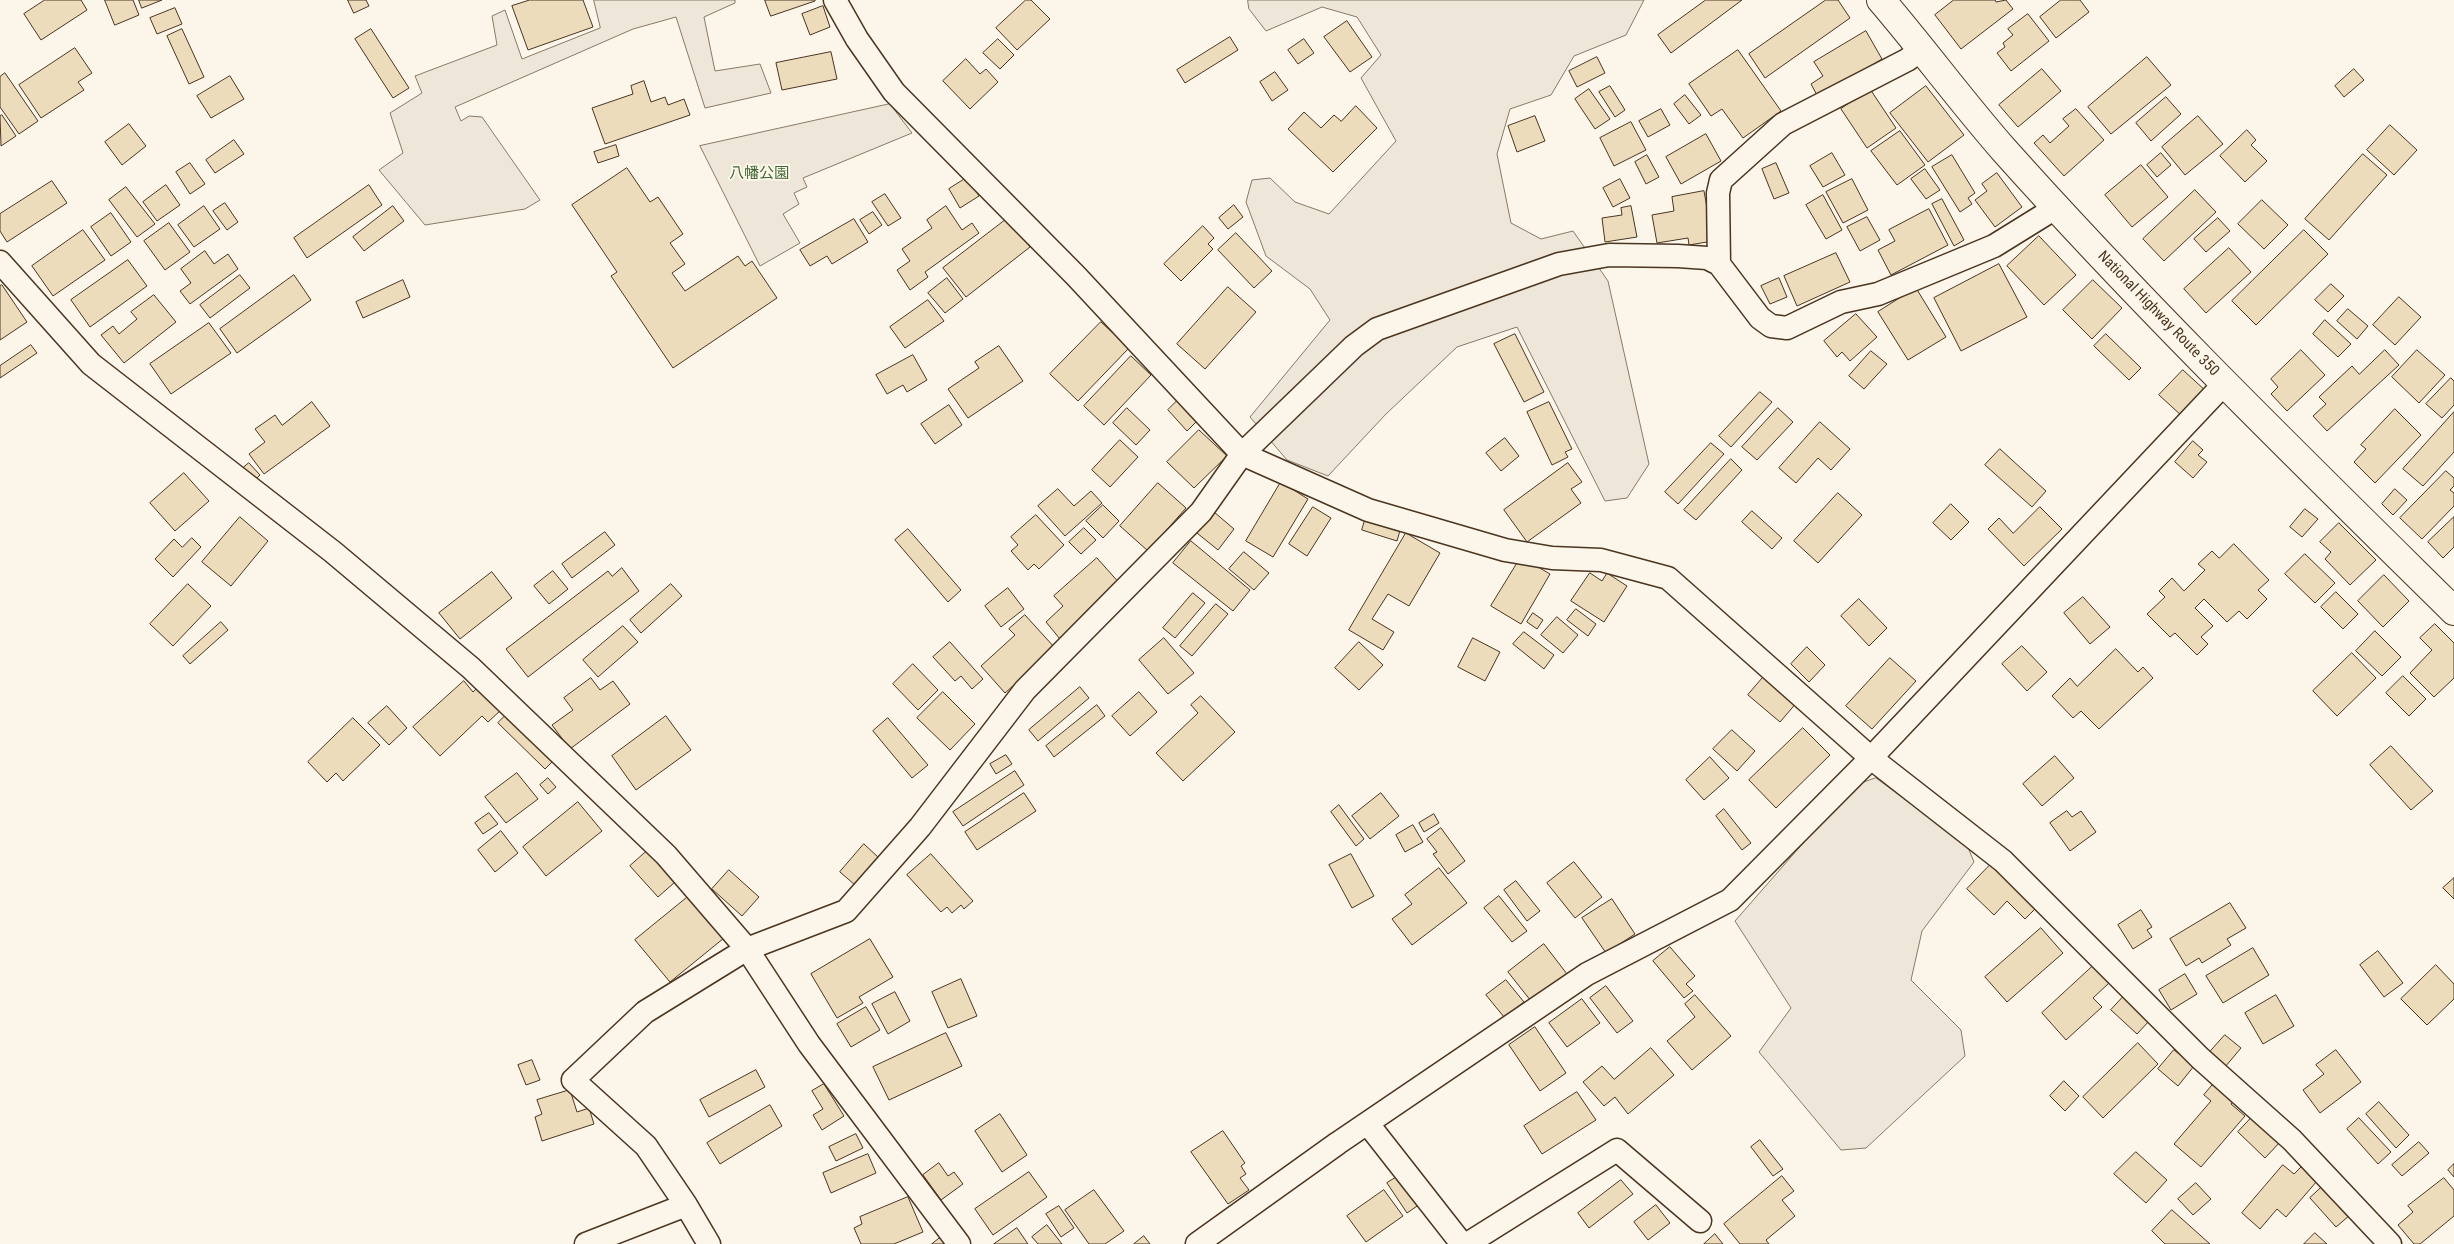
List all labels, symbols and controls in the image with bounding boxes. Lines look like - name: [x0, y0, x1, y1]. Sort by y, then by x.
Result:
- park label: 八幡公園: [729, 165, 789, 183]
- street label: National Highway Route 350: [2094, 248, 2222, 380]

